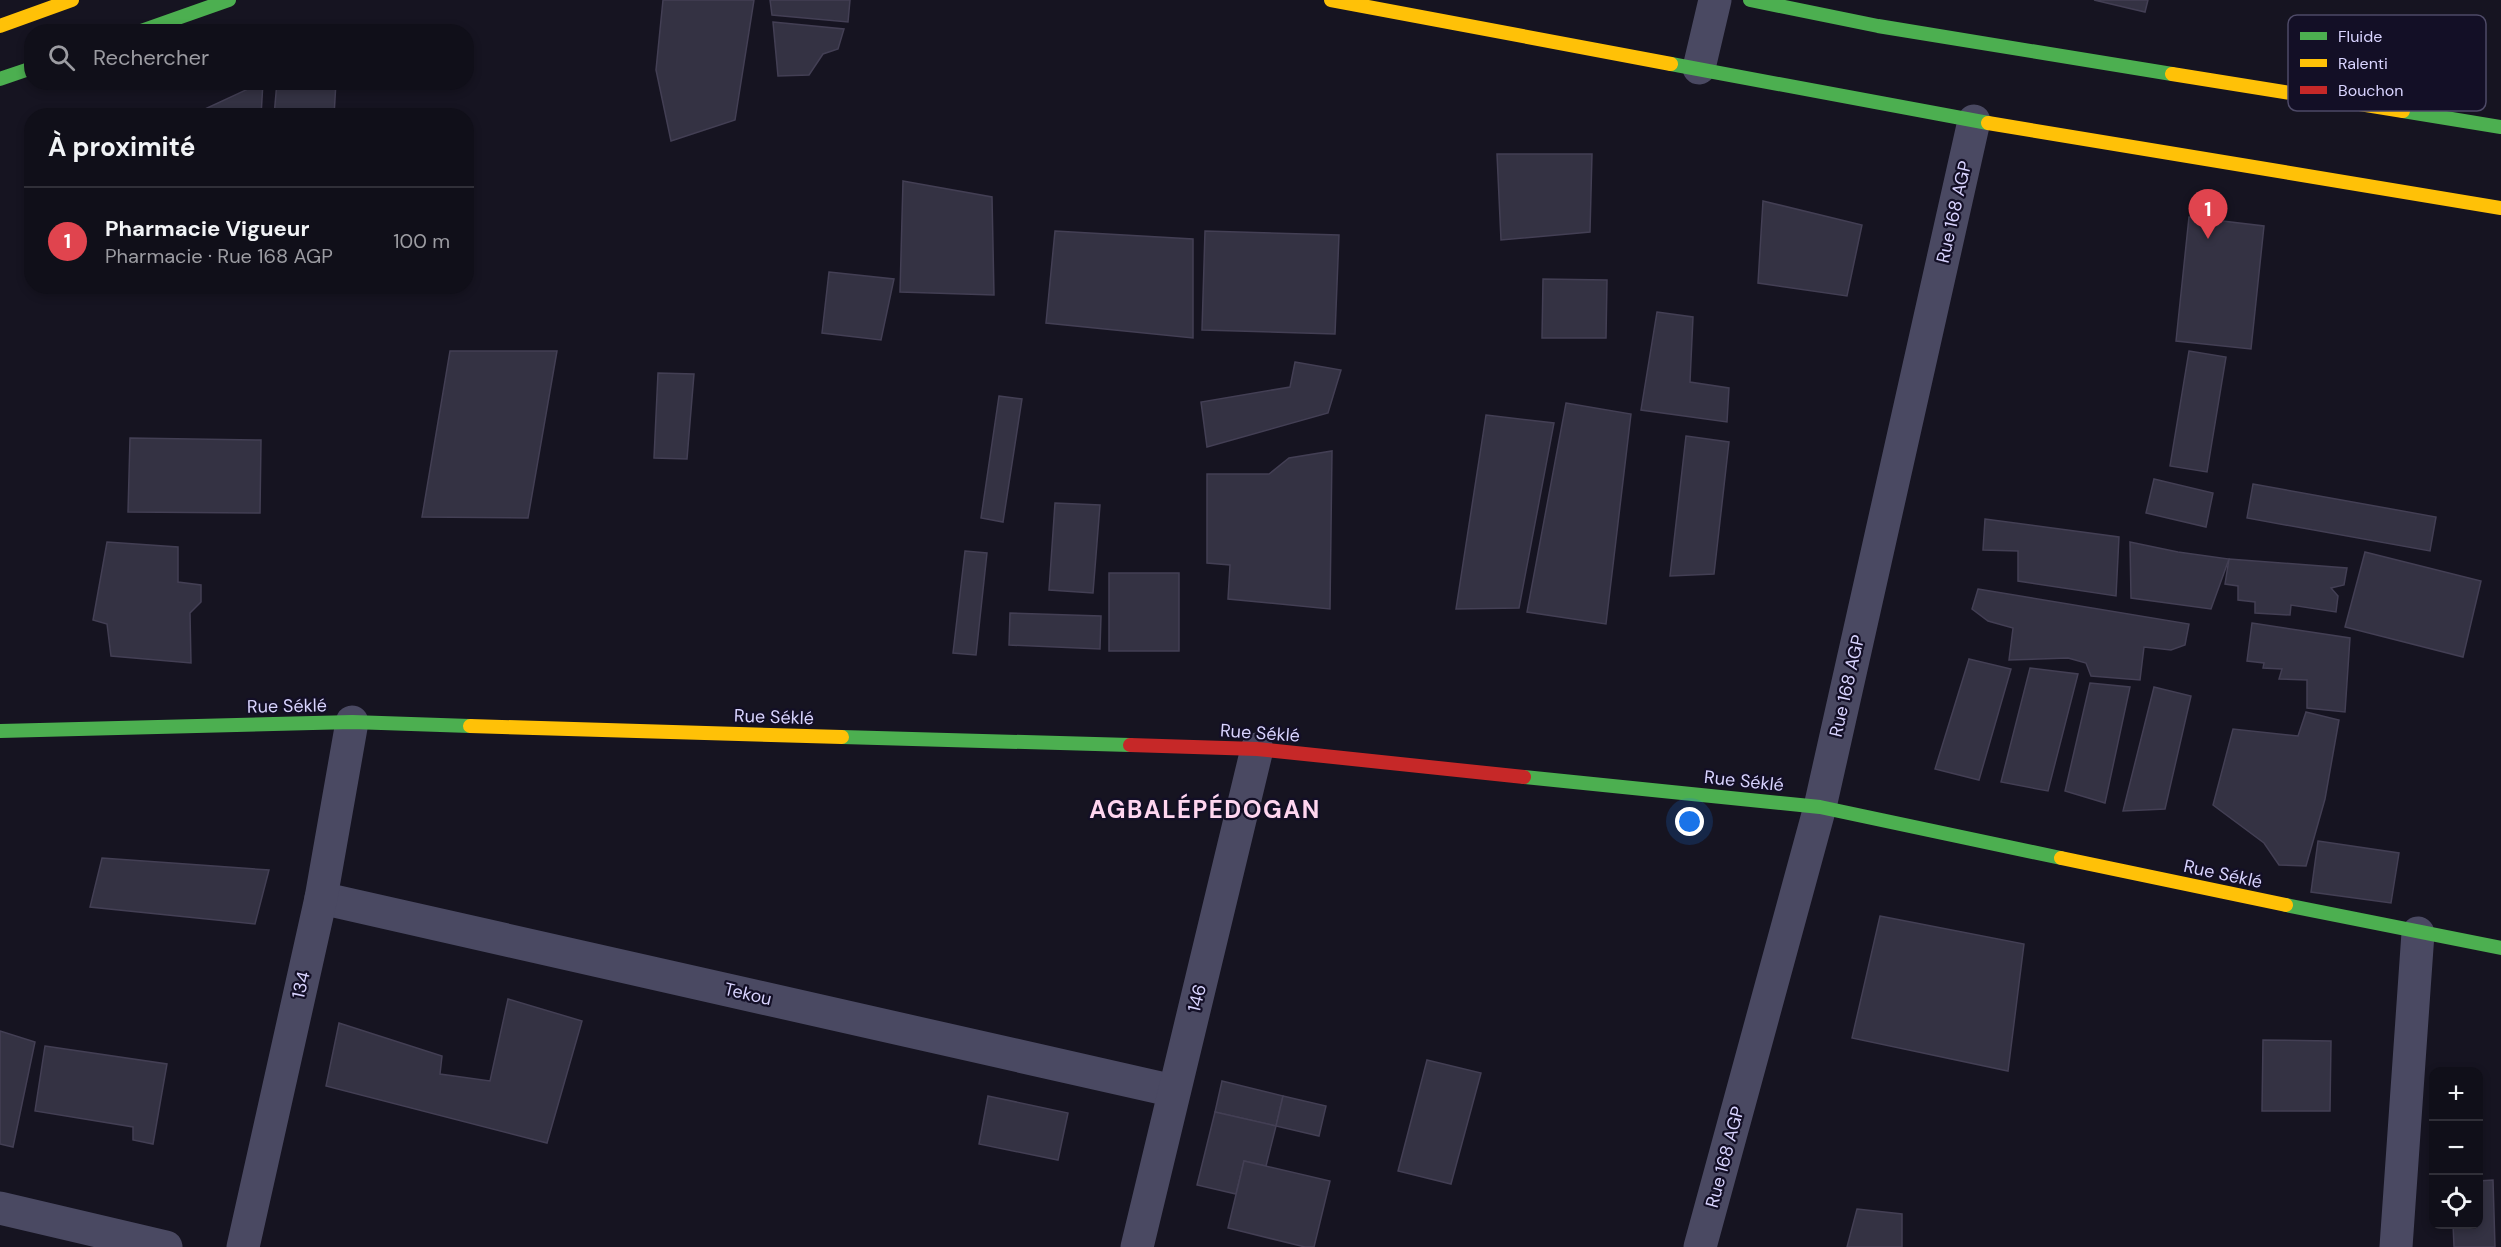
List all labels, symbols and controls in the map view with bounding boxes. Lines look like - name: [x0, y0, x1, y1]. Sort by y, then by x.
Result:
- legend: [2288, 15, 2486, 111]
- search box: [24, 24, 474, 90]
- text: Fluide: [2338, 26, 2382, 47]
- icon: search: [45, 41, 78, 74]
- text: Rechercher: [93, 43, 209, 72]
- text: Ralenti: [2338, 53, 2388, 74]
- text: Bouchon: [2338, 80, 2403, 101]
- text: À proximité: [48, 130, 195, 164]
- street label: Rue 168 AGP: [1931, 159, 1977, 265]
- pin: 1: [2188, 190, 2228, 239]
- text: Pharmacie Vigueur: [105, 214, 309, 243]
- text: 1: [64, 228, 71, 254]
- text: 100 m: [393, 228, 450, 254]
- text: Pharmacie · Rue 168 AGP: [105, 243, 333, 269]
- street label: Rue 168 AGP: [1824, 633, 1870, 739]
- street label: Rue Séklé: [247, 693, 327, 719]
- street label: Rue Séklé: [734, 704, 814, 730]
- street label: Rue Séklé: [1219, 718, 1301, 748]
- street label: Rue Séklé: [1703, 765, 1785, 797]
- district label: AGBALÉPÉDOGAN: [1089, 793, 1321, 825]
- your location: [1675, 807, 1704, 836]
- street label: Rue Séklé: [2181, 854, 2265, 894]
- street label: 134: [286, 969, 316, 1001]
- street label: Tekou: [722, 977, 774, 1011]
- street label: 146: [1182, 982, 1212, 1014]
- map controls: [2429, 1067, 2483, 1229]
- button: +: [2429, 1067, 2483, 1121]
- street label: Rue 168 AGP: [1700, 1104, 1750, 1210]
- button: −: [2429, 1121, 2483, 1175]
- button: locate: [2429, 1175, 2483, 1229]

